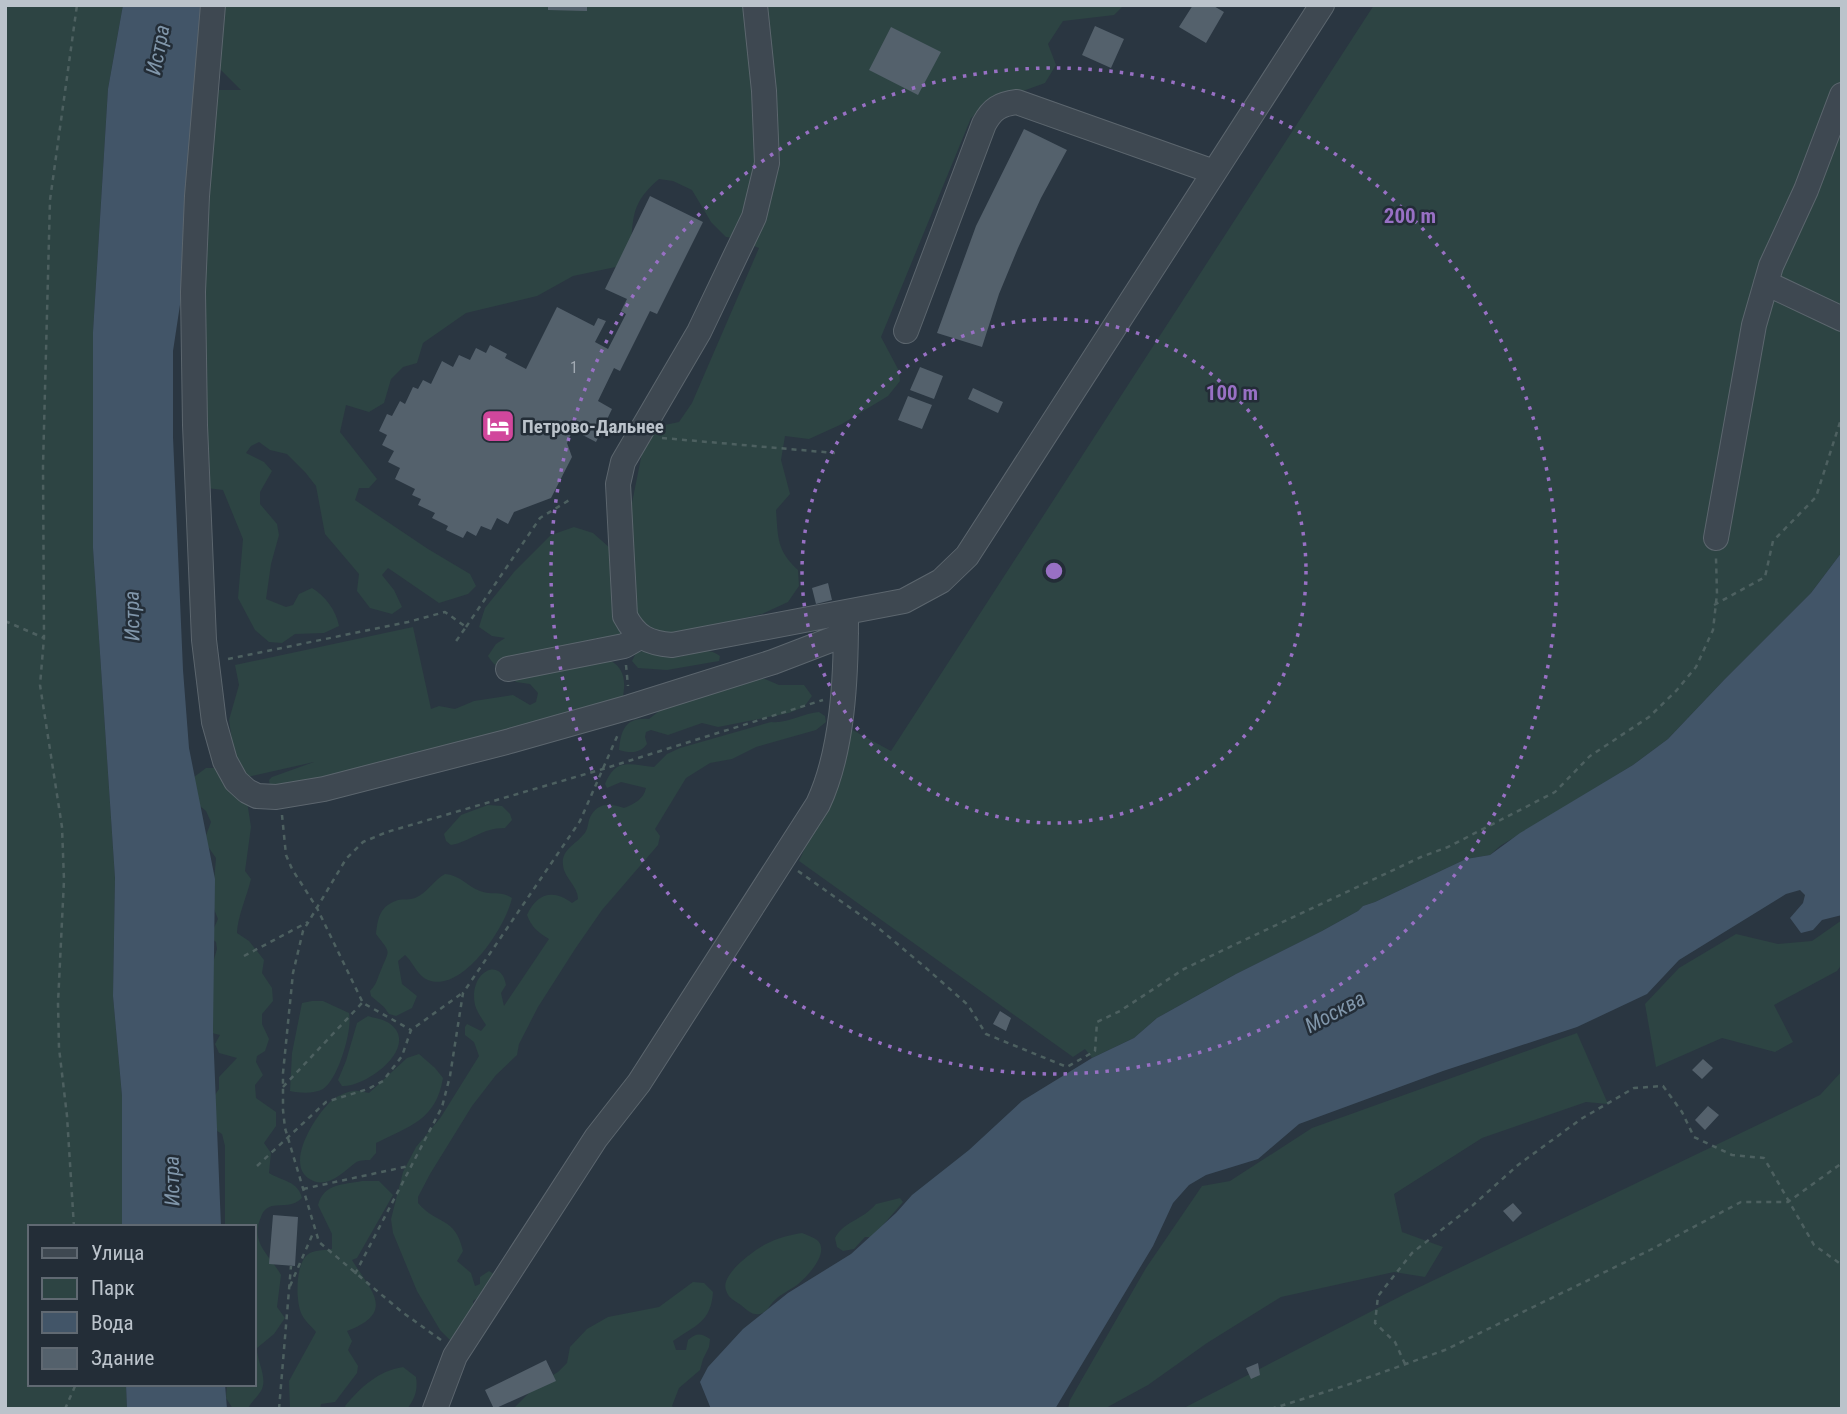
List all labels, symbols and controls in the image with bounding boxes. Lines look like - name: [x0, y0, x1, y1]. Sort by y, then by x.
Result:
- water label: Истра: [141, 23, 175, 77]
- text: 200 m: [1384, 204, 1436, 228]
- house number: 1: [570, 358, 578, 377]
- text: 100 m: [1206, 381, 1258, 405]
- hotel icon: Петрово-Дальнее: [479, 407, 517, 445]
- place label: Петрово-Дальнее: [522, 415, 664, 438]
- centre of rings: [1042, 559, 1066, 583]
- water label: Истра: [120, 591, 144, 641]
- water label: Москва: [1301, 986, 1369, 1038]
- water label: Истра: [160, 1156, 184, 1206]
- legend: [28, 1225, 256, 1386]
- text: Улица: [91, 1241, 144, 1265]
- text: Парк: [91, 1276, 135, 1300]
- text: Вода: [91, 1311, 134, 1335]
- text: Здание: [91, 1346, 155, 1370]

